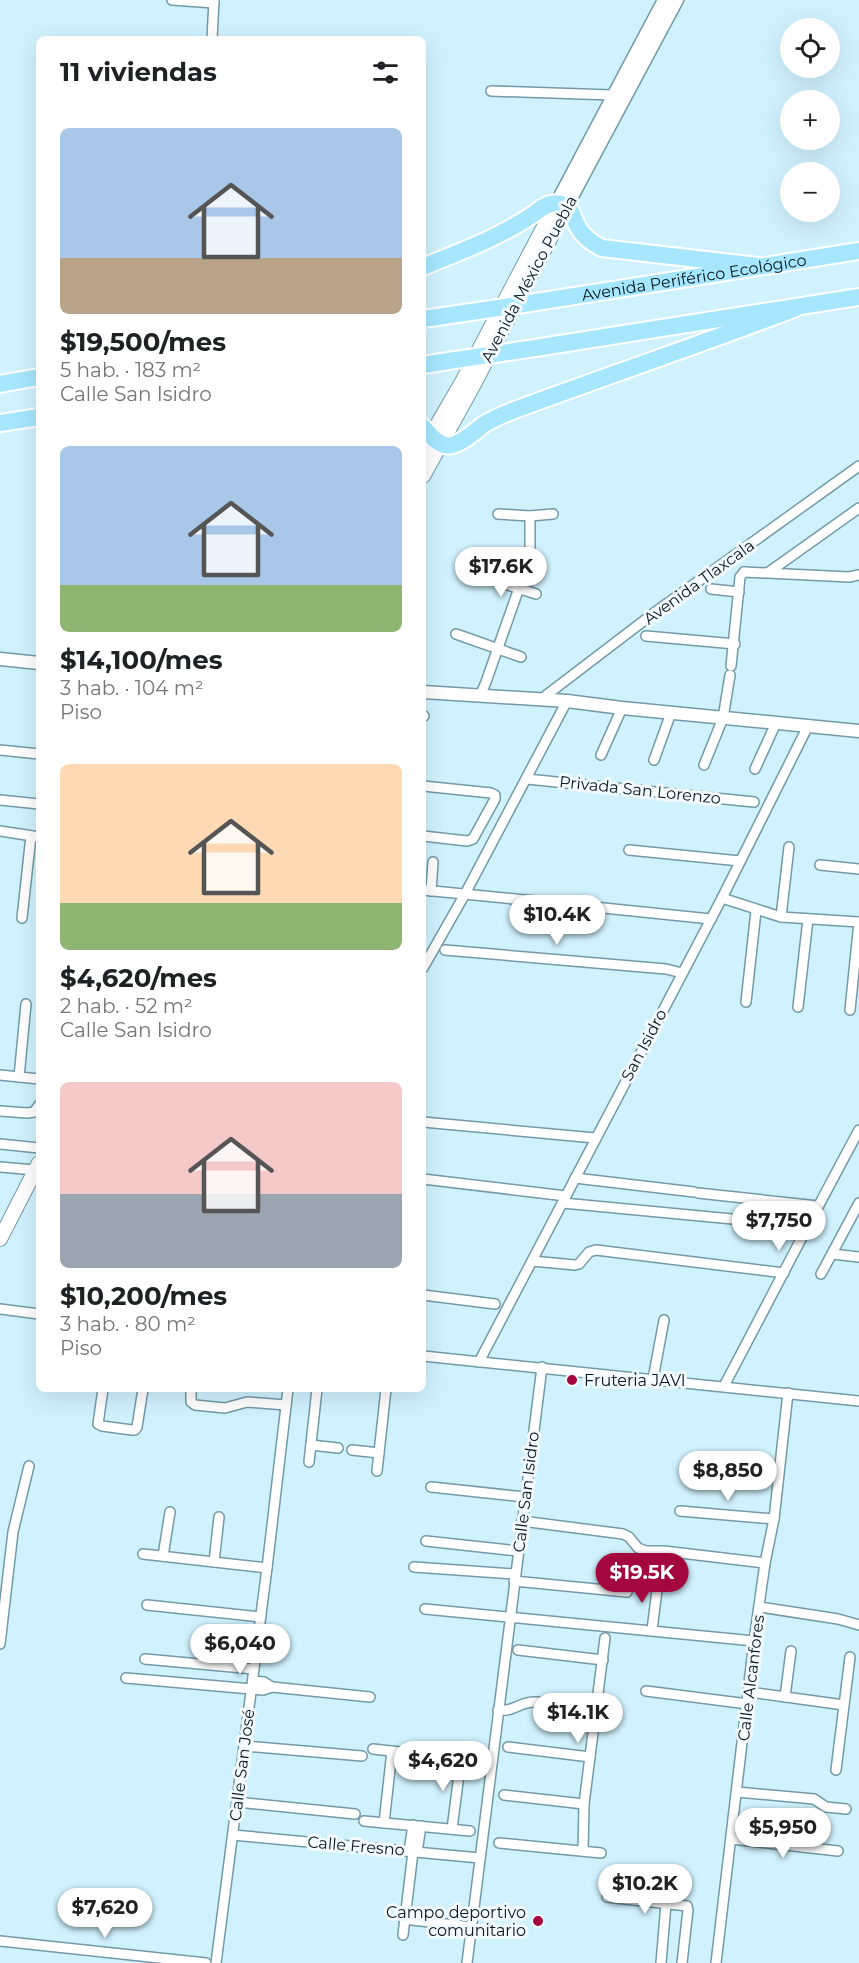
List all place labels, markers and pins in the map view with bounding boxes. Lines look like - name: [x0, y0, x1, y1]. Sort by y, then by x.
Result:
- pin: $17.6K: [452, 547, 550, 598]
- pin: $10.4K: [508, 895, 606, 946]
- pin: $7,750: [730, 1201, 828, 1252]
- place label: Fruteria JAVI: [584, 1371, 686, 1390]
- marker: Fruteria JAVI: [565, 1373, 579, 1387]
- pin: $8,850: [679, 1451, 777, 1502]
- pin: $19.5K: [593, 1553, 691, 1604]
- pin: $6,040: [191, 1624, 289, 1675]
- pin: $14.1K: [529, 1693, 627, 1744]
- pin: $4,620: [394, 1741, 492, 1792]
- pin: $5,950: [734, 1808, 832, 1859]
- pin: $10.2K: [596, 1864, 694, 1915]
- pin: $7,620: [56, 1888, 154, 1939]
- place label: Campo deportivo comunitario: [386, 1903, 526, 1940]
- marker: Campo deportivo comunitario: [531, 1914, 545, 1928]

